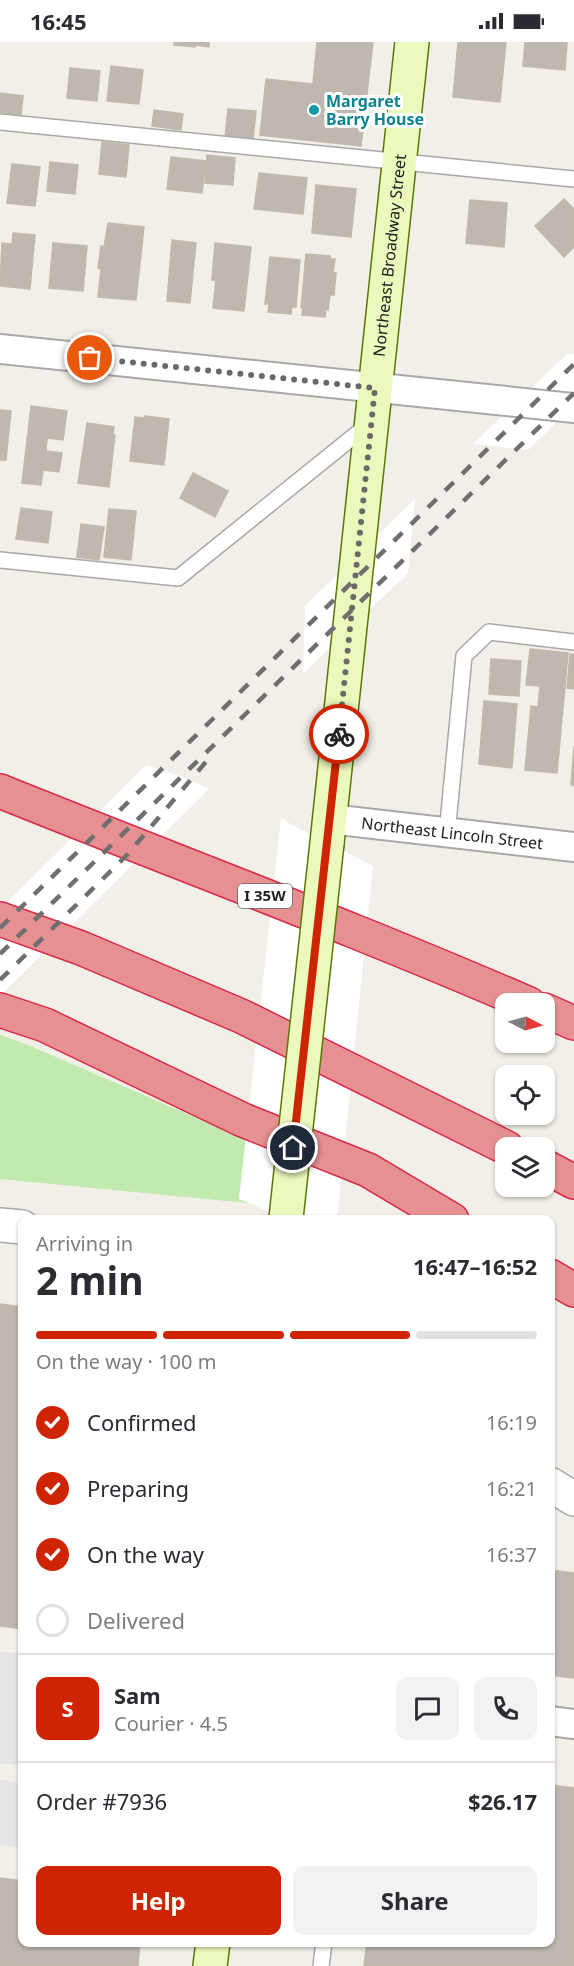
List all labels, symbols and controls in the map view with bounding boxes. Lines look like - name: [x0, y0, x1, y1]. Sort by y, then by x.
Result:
- text: 16:45: [30, 6, 87, 36]
- place label: Margaret Barry House: [326, 90, 424, 130]
- marker: Margaret Barry House: [307, 103, 321, 117]
- street label: Northeast Broadway Street: [368, 153, 411, 358]
- pin: [64, 332, 115, 383]
- icon: bag: [73, 341, 106, 374]
- courier: [309, 704, 369, 764]
- icon: bike: [323, 718, 356, 751]
- street label: Northeast Lincoln Street: [360, 812, 544, 854]
- road number: I 35W: [238, 884, 292, 908]
- north arrow: [495, 993, 555, 1053]
- map controls: [495, 993, 555, 1197]
- button: locate: [495, 1065, 555, 1125]
- pin: [267, 1122, 318, 1173]
- icon: home: [276, 1131, 309, 1164]
- button: layers: [495, 1137, 555, 1197]
- text: Arriving in: [36, 1230, 133, 1257]
- text: 16:47–16:52: [413, 1251, 537, 1281]
- text: 2 min: [36, 1253, 143, 1306]
- text: On the way · 100 m: [36, 1348, 216, 1375]
- icon: check: [36, 1406, 69, 1439]
- text: Confirmed: [87, 1407, 197, 1437]
- text: 16:19: [486, 1409, 537, 1436]
- icon: check: [36, 1472, 69, 1505]
- text: Preparing: [87, 1473, 189, 1503]
- text: 16:21: [486, 1475, 537, 1502]
- icon: check: [36, 1538, 69, 1571]
- text: On the way: [87, 1539, 204, 1569]
- text: 16:37: [486, 1541, 537, 1568]
- text: Delivered: [87, 1605, 185, 1635]
- button: chat: [396, 1677, 459, 1740]
- button: phone: [474, 1677, 537, 1740]
- text: Sam: [114, 1680, 161, 1710]
- text: S: [61, 1693, 74, 1723]
- text: Courier · 4.5: [114, 1710, 228, 1737]
- text: Order #7936: [36, 1786, 167, 1816]
- text: $26.17: [468, 1786, 537, 1816]
- button: Help: [36, 1866, 281, 1935]
- button: Share: [293, 1866, 537, 1935]

